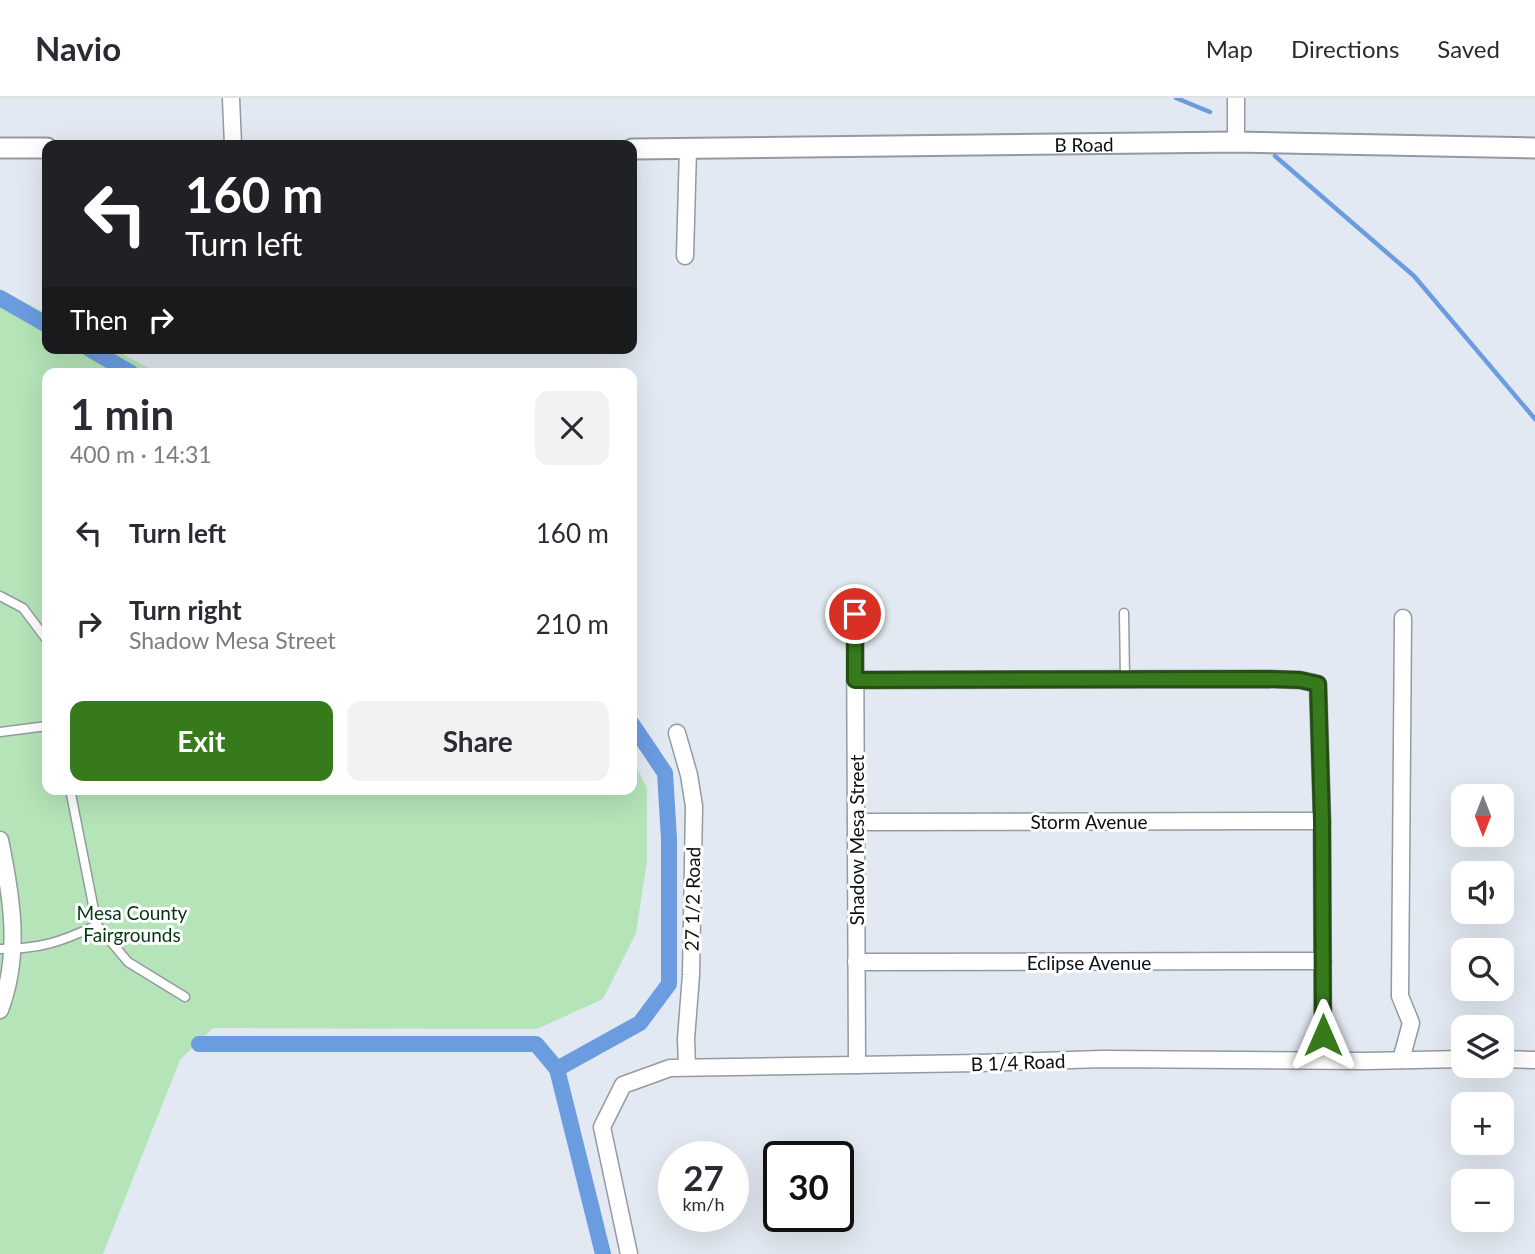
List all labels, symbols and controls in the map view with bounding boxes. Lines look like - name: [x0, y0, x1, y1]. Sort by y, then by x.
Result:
- text: Navio: [35, 28, 121, 68]
- text: Map: [1206, 34, 1253, 63]
- text: Directions: [1291, 34, 1399, 63]
- text: Saved: [1437, 34, 1500, 63]
- street label: B Road: [1054, 132, 1114, 156]
- text: 160 m: [185, 165, 323, 223]
- icon: left: [70, 168, 161, 259]
- text: Turn left: [185, 224, 302, 263]
- icon: right: [142, 301, 180, 339]
- text: Then: [70, 304, 128, 336]
- text: 1 min: [70, 389, 174, 439]
- button: close: [535, 391, 609, 465]
- text: 400 m · 14:31: [70, 440, 212, 468]
- icon: left: [70, 514, 108, 552]
- text: Turn left: [129, 517, 226, 549]
- text: 160 m: [536, 517, 609, 549]
- pin: [825, 584, 885, 644]
- text: Turn right: [129, 594, 242, 626]
- icon: arrive: [836, 595, 874, 633]
- icon: right: [70, 605, 108, 643]
- text: 210 m: [536, 608, 609, 640]
- text: Shadow Mesa Street: [129, 626, 336, 654]
- button: Exit: [70, 701, 333, 781]
- button: Share: [347, 701, 609, 781]
- street label: Shadow Mesa Street: [845, 754, 868, 925]
- north arrow: [1451, 784, 1514, 847]
- map controls: [1451, 784, 1514, 1232]
- street label: Storm Avenue: [1030, 810, 1148, 833]
- street label: 27 1/2 Road: [680, 847, 704, 951]
- button: sound: [1451, 861, 1514, 924]
- park label: Mesa County Fairgrounds: [77, 901, 188, 946]
- button: search: [1451, 938, 1514, 1001]
- street label: Eclipse Avenue: [1027, 951, 1151, 974]
- position arrow: [1286, 998, 1360, 1072]
- button: layers: [1451, 1015, 1514, 1078]
- street label: B 1/4 Road: [970, 1049, 1066, 1075]
- button: +: [1451, 1092, 1514, 1155]
- speed limit sign: 30: [763, 1141, 854, 1232]
- text: 27: [683, 1156, 724, 1198]
- button: −: [1451, 1169, 1514, 1232]
- text: km/h: [682, 1193, 725, 1215]

